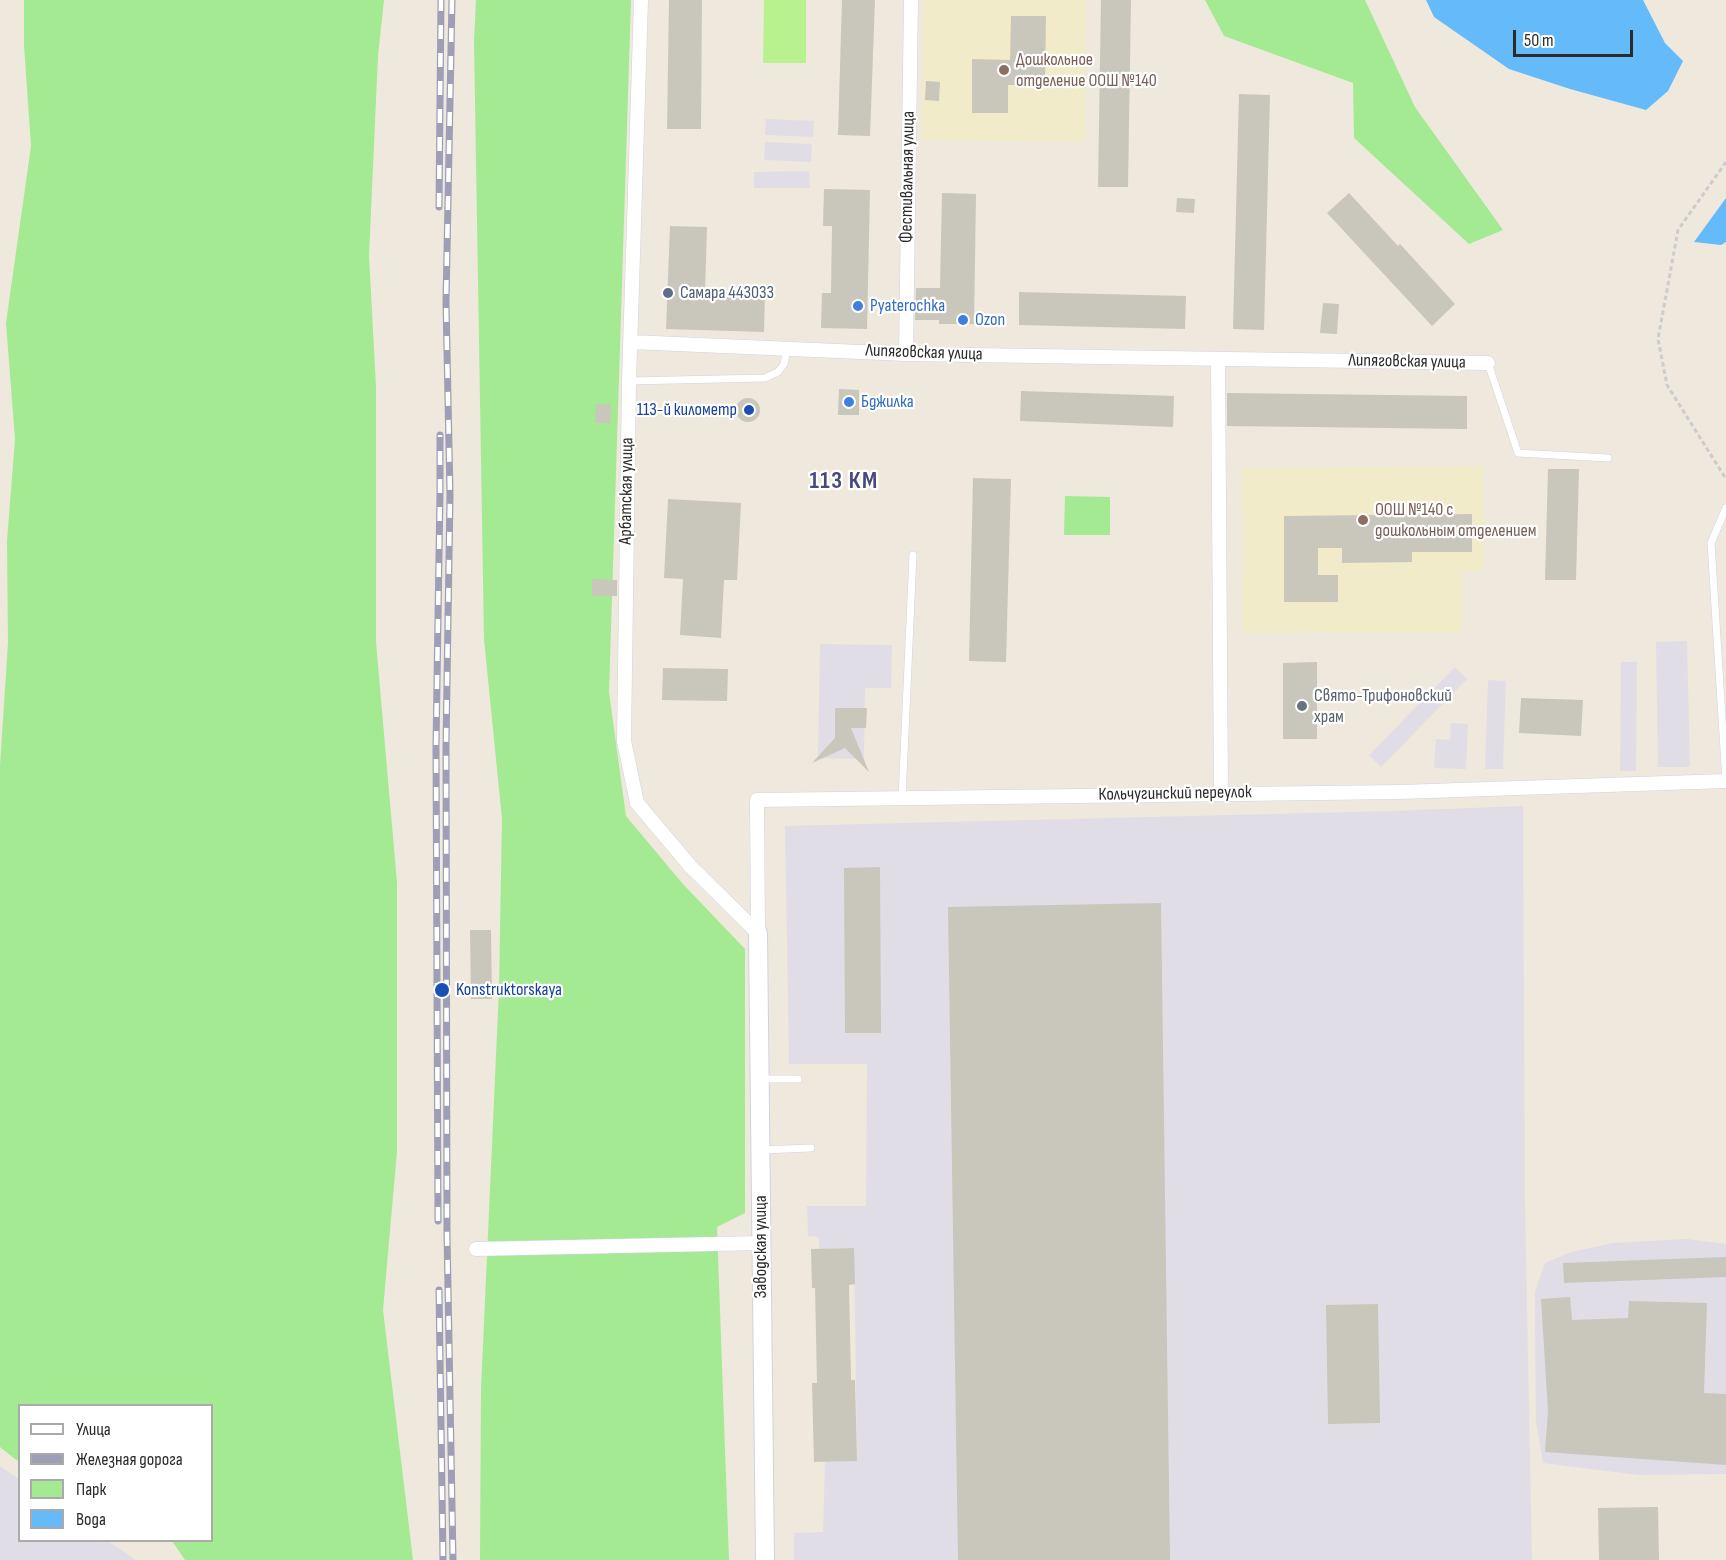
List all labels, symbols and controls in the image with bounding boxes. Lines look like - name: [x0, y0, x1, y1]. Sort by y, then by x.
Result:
- scale bar: [1516, 18, 1636, 56]
- text: 50 m: [1524, 30, 1554, 51]
- place label: Дошкольное отделение ООШ №140: [1016, 49, 1157, 92]
- marker: Дошкольное отделение ООШ №140: [997, 63, 1011, 77]
- street label: Фестивальная улица: [896, 111, 920, 243]
- place label: Самара 443033: [680, 282, 774, 304]
- marker: Самара 443033: [661, 286, 675, 300]
- place label: Pyaterochka: [870, 295, 945, 317]
- marker: Pyaterochka: [851, 299, 865, 313]
- place label: Ozon: [975, 309, 1005, 331]
- marker: Ozon: [956, 313, 970, 327]
- street label: Липяговская улица: [865, 340, 983, 366]
- street label: Липяговская улица: [1348, 350, 1466, 374]
- place label: Бджилка: [861, 391, 914, 413]
- marker: Бджилка: [842, 395, 856, 409]
- place label: 113-й километр: [637, 399, 737, 421]
- marker: 113-й километр: [742, 403, 756, 417]
- street label: Арбатская улица: [615, 437, 639, 545]
- district label: 113 КМ: [809, 468, 879, 496]
- place label: ООШ №140 с дошкольным отделением: [1375, 499, 1536, 542]
- marker: ООШ №140 с дошкольным отделением: [1356, 513, 1370, 527]
- place label: Свято-Трифоновский храм: [1314, 685, 1452, 728]
- marker: Свято-Трифоновский храм: [1295, 699, 1309, 713]
- street label: Кольчугинский переулок: [1098, 782, 1252, 806]
- place label: Konstruktorskaya: [456, 979, 562, 1001]
- marker: Konstruktorskaya: [433, 981, 451, 999]
- street label: Заводская улица: [750, 1195, 772, 1299]
- legend: [18, 1404, 213, 1542]
- text: Улица: [76, 1419, 111, 1440]
- text: Железная дорога: [76, 1449, 183, 1470]
- text: Парк: [76, 1479, 106, 1500]
- text: Вода: [76, 1509, 106, 1530]

